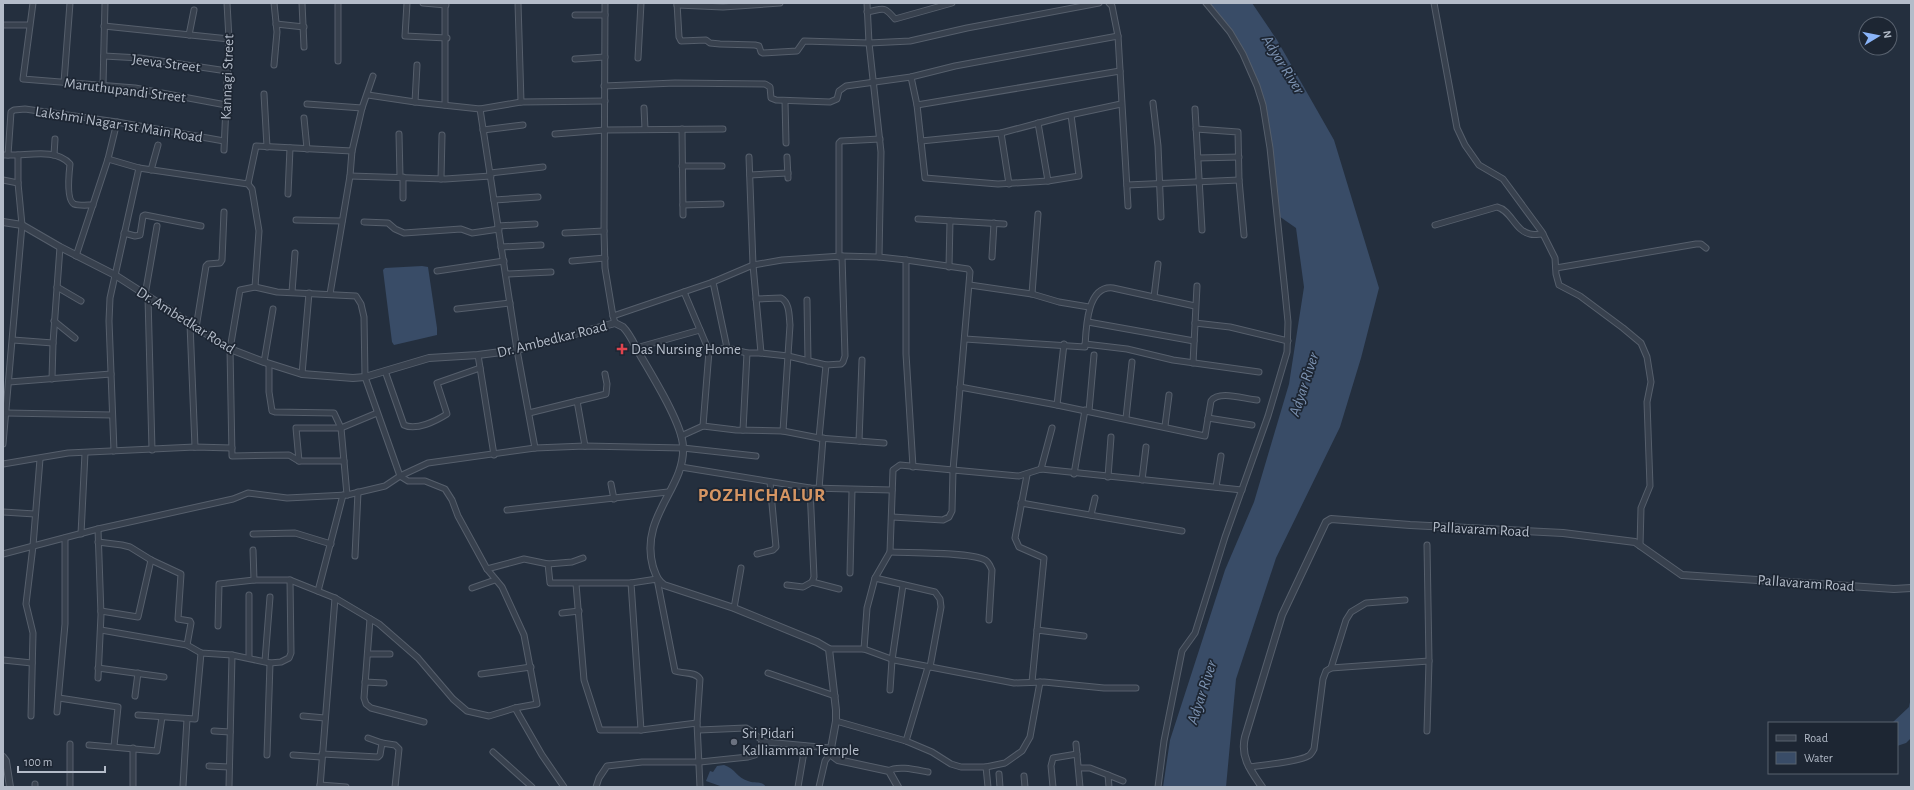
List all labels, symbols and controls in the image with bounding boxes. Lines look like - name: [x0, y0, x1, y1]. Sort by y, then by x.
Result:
- north arrow: [1858, 16, 1898, 56]
- text: N: [1881, 30, 1893, 39]
- water label: Adyar River: [1258, 31, 1308, 97]
- street label: Kannagi Street: [219, 34, 236, 120]
- street label: Jeeva Street: [131, 52, 201, 75]
- street label: Maruthupandi Street: [63, 76, 187, 105]
- street label: Lakshmi Nagar 1st Main Road: [34, 104, 204, 145]
- street label: Dr. Ambedkar Road: [134, 284, 238, 357]
- street label: Dr. Ambedkar Road: [496, 319, 609, 360]
- place label: Das Nursing Home: [631, 342, 741, 357]
- marker: Das Nursing Home: [616, 343, 628, 355]
- water label: Adyar River: [1286, 350, 1322, 419]
- district label: POZHICHALUR: [698, 486, 826, 505]
- street label: Pallavaram Road: [1432, 519, 1530, 540]
- street label: Pallavaram Road: [1757, 573, 1855, 594]
- water label: Adyar River: [1184, 658, 1220, 727]
- legend: [1768, 722, 1898, 774]
- place label: Sri Pidari Kalliamman Temple: [742, 726, 859, 758]
- text: Road: [1804, 732, 1828, 744]
- marker: Sri Pidari Kalliamman Temple: [729, 737, 739, 747]
- scale bar: [18, 748, 105, 774]
- text: Water: [1804, 752, 1833, 764]
- text: 100 m: [24, 756, 52, 768]

